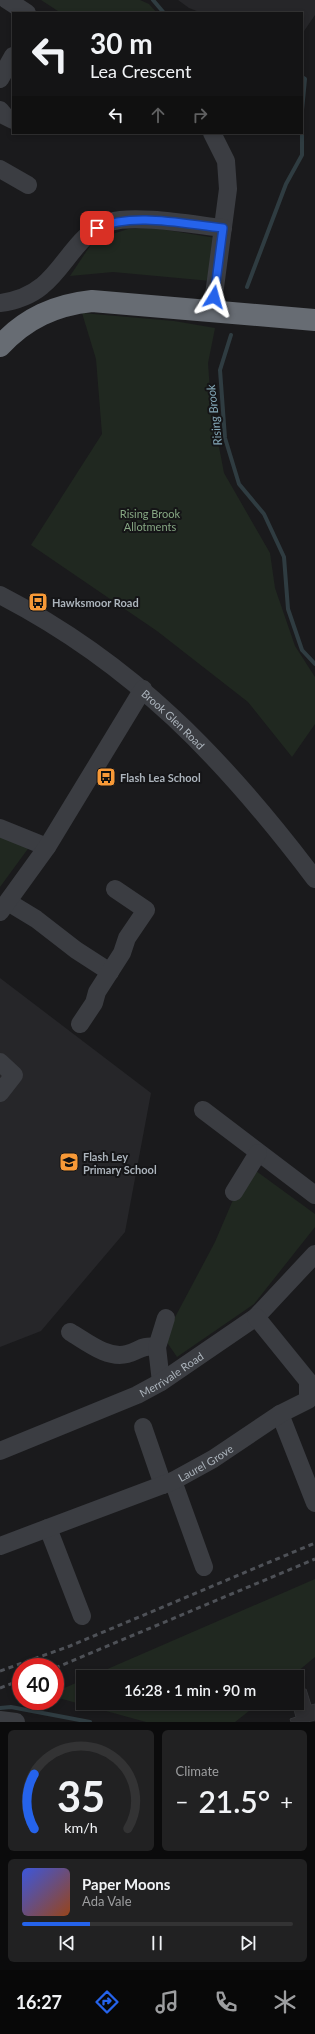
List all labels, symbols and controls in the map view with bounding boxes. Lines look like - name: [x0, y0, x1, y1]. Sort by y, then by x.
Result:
- text: 30 m: [90, 26, 153, 60]
- icon: left: [24, 28, 76, 80]
- text: Lea Crescent: [90, 60, 191, 82]
- icon: left: [105, 104, 127, 126]
- icon: ahead: [147, 104, 169, 126]
- icon: right: [189, 104, 211, 126]
- pin: [80, 211, 114, 245]
- icon: arrive: [86, 217, 108, 239]
- position arrow: [193, 276, 235, 318]
- water label: Rising Brook: [203, 383, 225, 446]
- park label: Rising Brook Allotments: [120, 507, 181, 533]
- bus stop icon: Hawksmoor Road: [27, 591, 49, 613]
- place label: Hawksmoor Road: [52, 596, 139, 609]
- street label: Brook Glen Road: [139, 686, 208, 751]
- bus stop icon: Flash Lea School: [95, 766, 117, 788]
- place label: Flash Lea School: [120, 771, 201, 784]
- place label: Flash Ley Primary School: [83, 1150, 157, 1176]
- school or university icon: Flash Ley Primary School: [58, 1151, 80, 1173]
- street label: Merrivale Road: [137, 1349, 205, 1399]
- street label: Laurel Grove: [176, 1441, 235, 1484]
- speed limit sign: 40: [12, 1658, 64, 1710]
- text: 16:28 · 1 min · 90 m: [124, 1681, 256, 1699]
- text: Climate: [176, 1763, 219, 1779]
- text: 35: [57, 1770, 105, 1820]
- text: 21.5°: [198, 1783, 270, 1819]
- text: −: [176, 1788, 188, 1815]
- text: +: [280, 1788, 293, 1815]
- text: km/h: [64, 1818, 97, 1835]
- text: Paper Moons: [82, 1875, 170, 1893]
- text: Ada Vale: [82, 1893, 132, 1909]
- icon: previous: [56, 1932, 78, 1954]
- icon: pause: [146, 1932, 168, 1954]
- icon: next: [237, 1932, 259, 1954]
- icon: directions: [93, 1988, 121, 2016]
- icon: music: [153, 1988, 181, 2016]
- icon: phone: [212, 1988, 240, 2016]
- icon: climate: [271, 1988, 299, 2016]
- text: 16:27: [16, 1991, 62, 2013]

